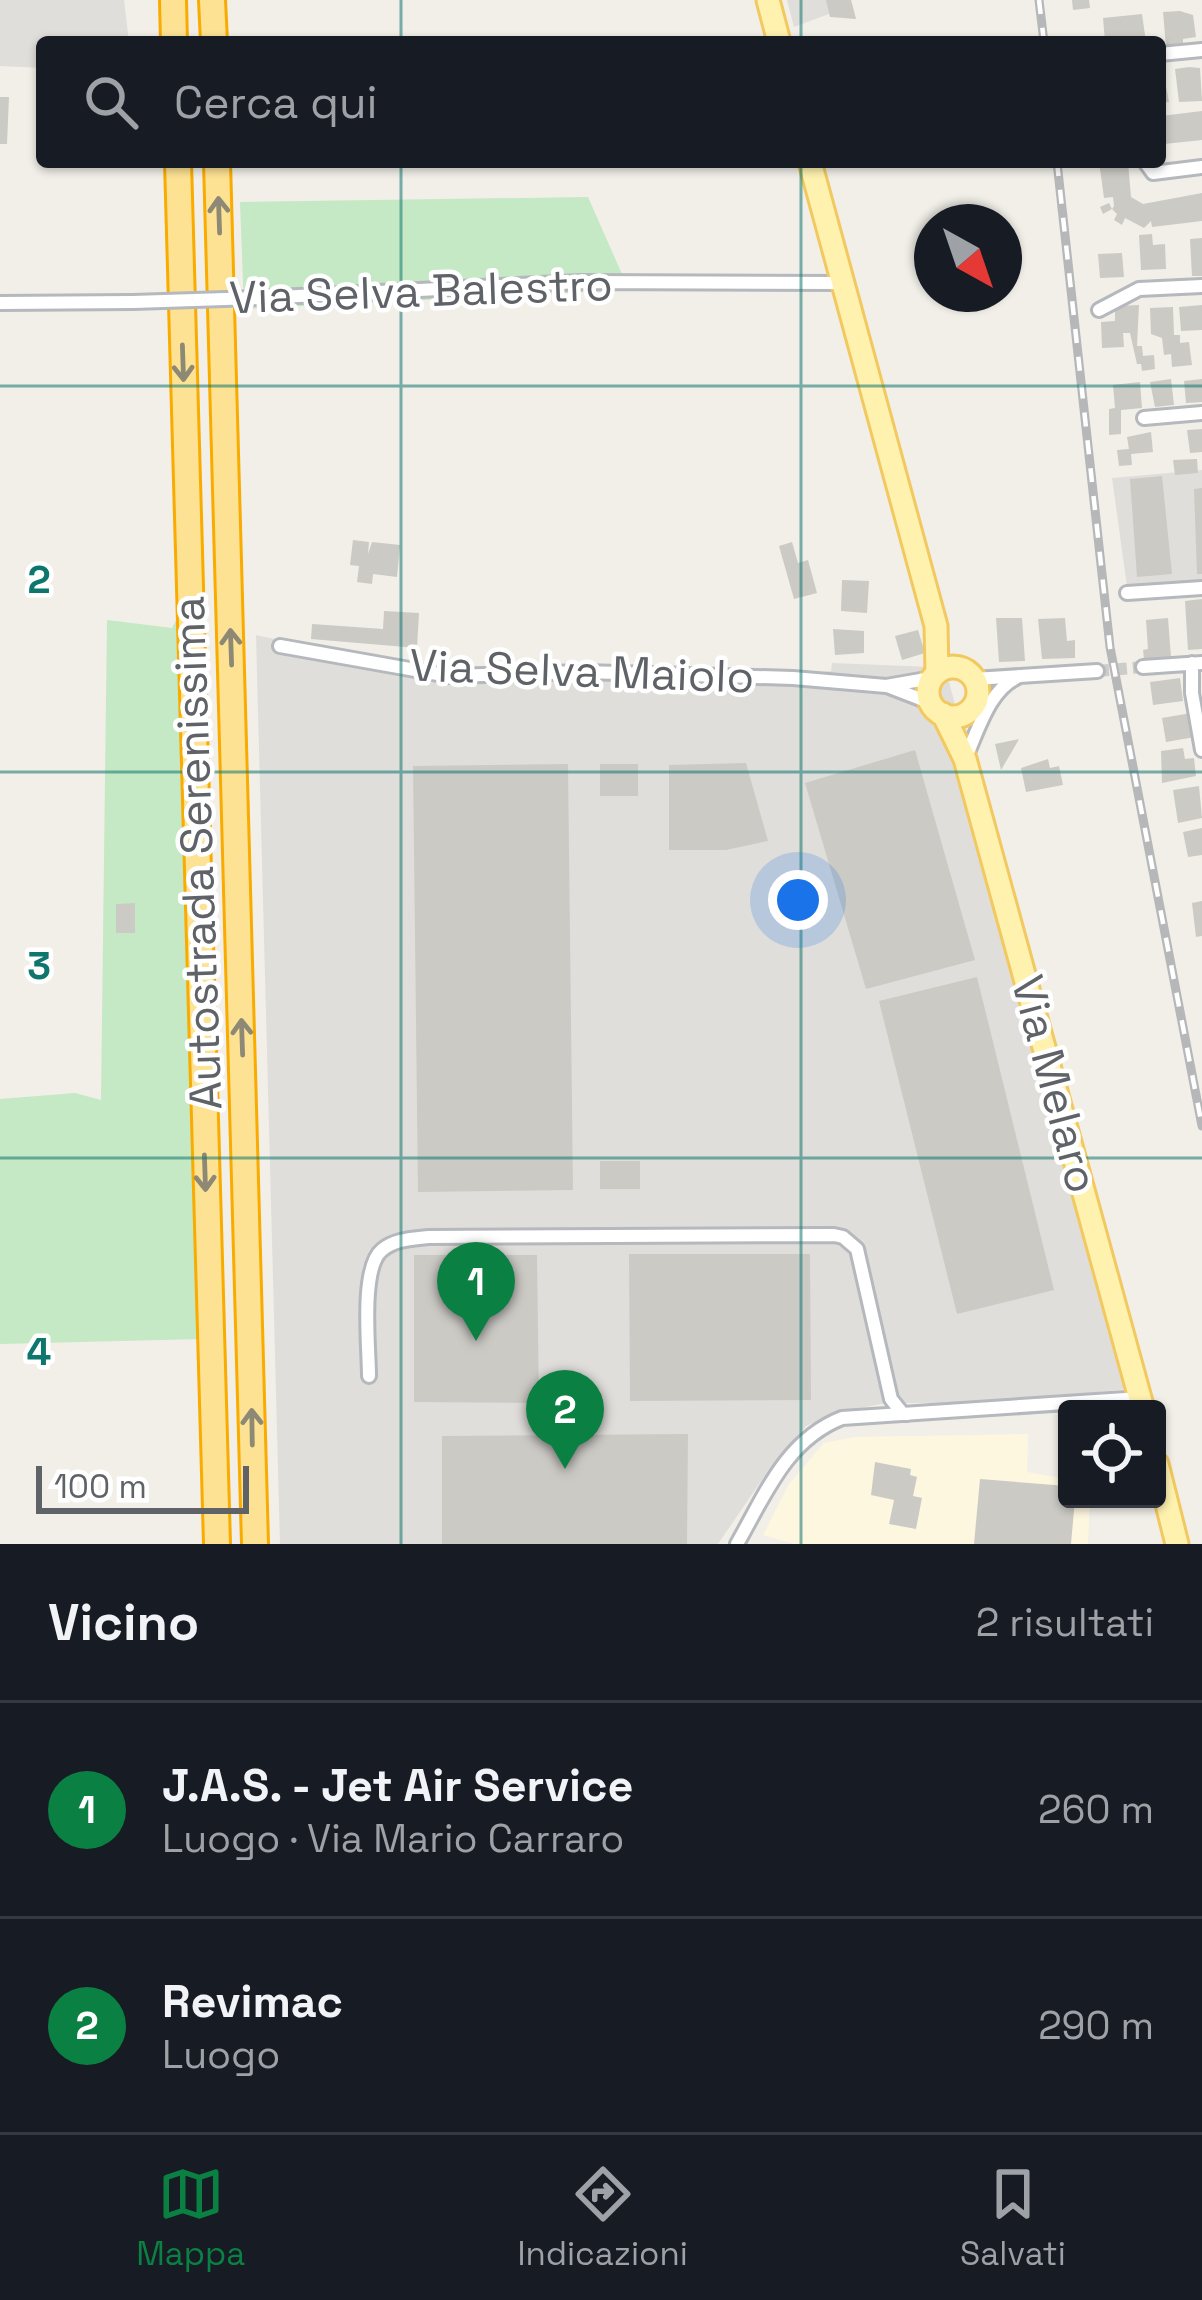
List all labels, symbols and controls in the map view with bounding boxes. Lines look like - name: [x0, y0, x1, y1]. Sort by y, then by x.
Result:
- search box: [36, 36, 1166, 168]
- icon: search: [78, 69, 144, 135]
- text: Cerca qui: [174, 74, 378, 131]
- one-way arrow: [207, 196, 230, 235]
- north arrow: [914, 204, 1022, 312]
- street label: Via Selva Balestro: [228, 256, 614, 326]
- one-way arrow: [172, 343, 195, 382]
- text: 2: [27, 555, 51, 604]
- street label: Autostrada Serenissima: [160, 595, 234, 1111]
- one-way arrow: [220, 628, 243, 667]
- street label: Via Selva Maiolo: [409, 636, 755, 706]
- your location: [768, 870, 828, 930]
- text: 3: [27, 941, 51, 990]
- street label: Via Melaro: [999, 969, 1111, 1199]
- one-way arrow: [231, 1018, 254, 1057]
- one-way arrow: [194, 1153, 217, 1192]
- pin: 1: [437, 1242, 515, 1341]
- text: 4: [27, 1327, 51, 1376]
- pin: 2: [526, 1370, 604, 1469]
- map controls: [1058, 1400, 1166, 1508]
- button: locate: [1058, 1400, 1166, 1508]
- one-way arrow: [241, 1408, 264, 1447]
- scale bar: [36, 1460, 249, 1513]
- text: 100 m: [54, 1466, 147, 1508]
- text: Vicino: [48, 1590, 199, 1655]
- text: 2 risultati: [976, 1598, 1154, 1647]
- text: J.A.S. - Jet Air Service: [162, 1757, 633, 1814]
- text: 1: [78, 1785, 96, 1834]
- text: 260 m: [1038, 1785, 1154, 1834]
- text: Luogo · Via Mario Carraro: [162, 1814, 624, 1863]
- text: Revimac: [162, 1973, 343, 2030]
- text: 2: [75, 2001, 99, 2050]
- text: 290 m: [1038, 2001, 1154, 2050]
- text: Luogo: [162, 2030, 280, 2079]
- tab: Mappa: [136, 2161, 245, 2275]
- tab: Indicazioni: [517, 2161, 688, 2275]
- tab: Salvati: [960, 2161, 1066, 2275]

